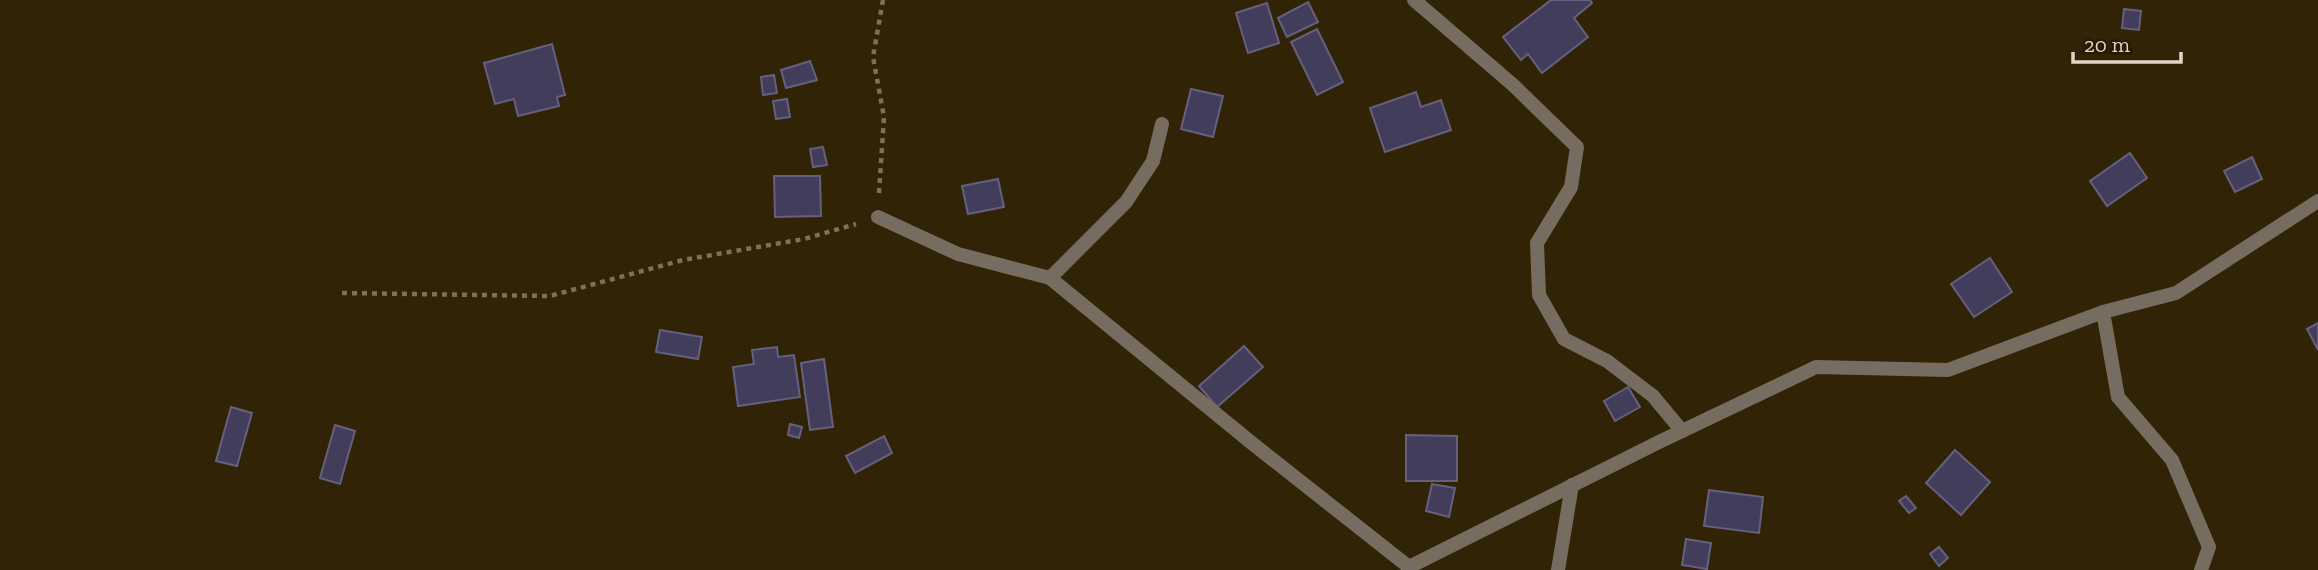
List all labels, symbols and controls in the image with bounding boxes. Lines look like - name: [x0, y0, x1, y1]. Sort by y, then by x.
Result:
- scale bar: [2073, 21, 2182, 65]
- text: 20 m: [2084, 32, 2130, 57]

